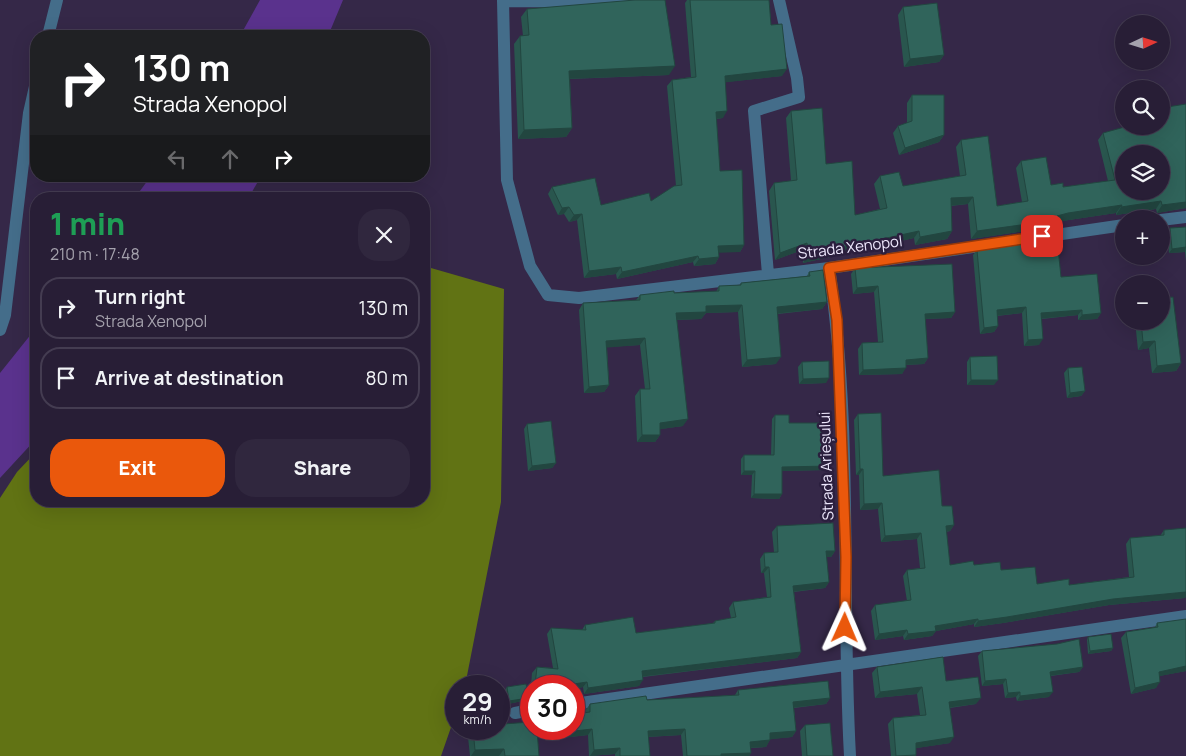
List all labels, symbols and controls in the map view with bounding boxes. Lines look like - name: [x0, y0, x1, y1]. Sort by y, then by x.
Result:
- north arrow: [1115, 15, 1170, 70]
- map controls: [1115, 15, 1170, 330]
- text: 130 m: [133, 44, 230, 92]
- icon: right: [50, 50, 115, 115]
- button: search: [1115, 80, 1170, 135]
- text: Strada Xenopol: [133, 89, 287, 119]
- icon: left: [163, 145, 191, 173]
- icon: ahead: [216, 145, 244, 173]
- icon: right: [269, 145, 297, 173]
- button: layers: [1115, 145, 1170, 200]
- text: 1 min: [50, 203, 125, 244]
- button: close: [358, 209, 410, 261]
- button: +: [1115, 210, 1170, 265]
- pin: [1021, 215, 1063, 257]
- icon: arrive: [1028, 222, 1056, 250]
- street label: Strada Xenopol: [796, 230, 904, 264]
- text: 210 m · 17:48: [50, 243, 140, 265]
- button: −: [1115, 275, 1170, 330]
- text: Turn right: [95, 284, 185, 310]
- icon: right: [52, 294, 80, 322]
- text: 130 m: [359, 295, 408, 321]
- text: Strada Xenopol: [95, 310, 207, 332]
- icon: arrive: [52, 364, 80, 392]
- text: Arrive at destination: [95, 365, 284, 391]
- text: 80 m: [365, 365, 408, 391]
- street label: Strada Arieșului: [814, 411, 838, 521]
- button: Exit: [50, 439, 225, 497]
- button: Share: [235, 439, 410, 497]
- position arrow: [818, 601, 870, 653]
- speed limit sign: 30: [520, 675, 585, 740]
- text: 29: [462, 684, 493, 719]
- text: km/h: [464, 711, 491, 728]

